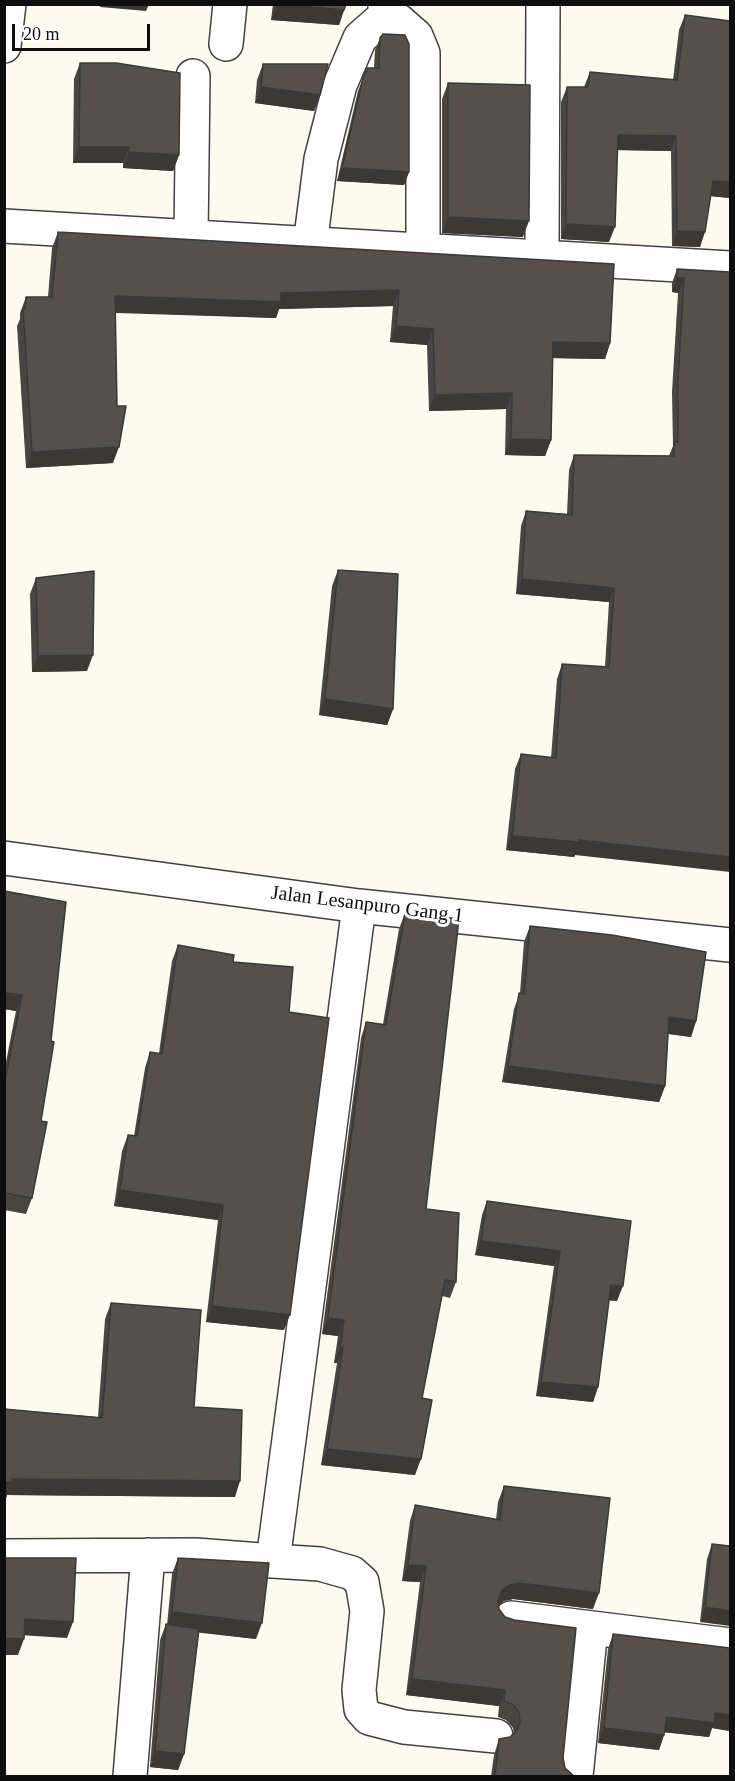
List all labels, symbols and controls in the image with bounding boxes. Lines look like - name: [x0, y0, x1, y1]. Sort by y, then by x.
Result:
- scale bar: [15, 12, 153, 50]
- text: 20 m: [23, 24, 60, 44]
- street label: Jalan Lesanpuro Gang 1: [269, 881, 465, 929]

